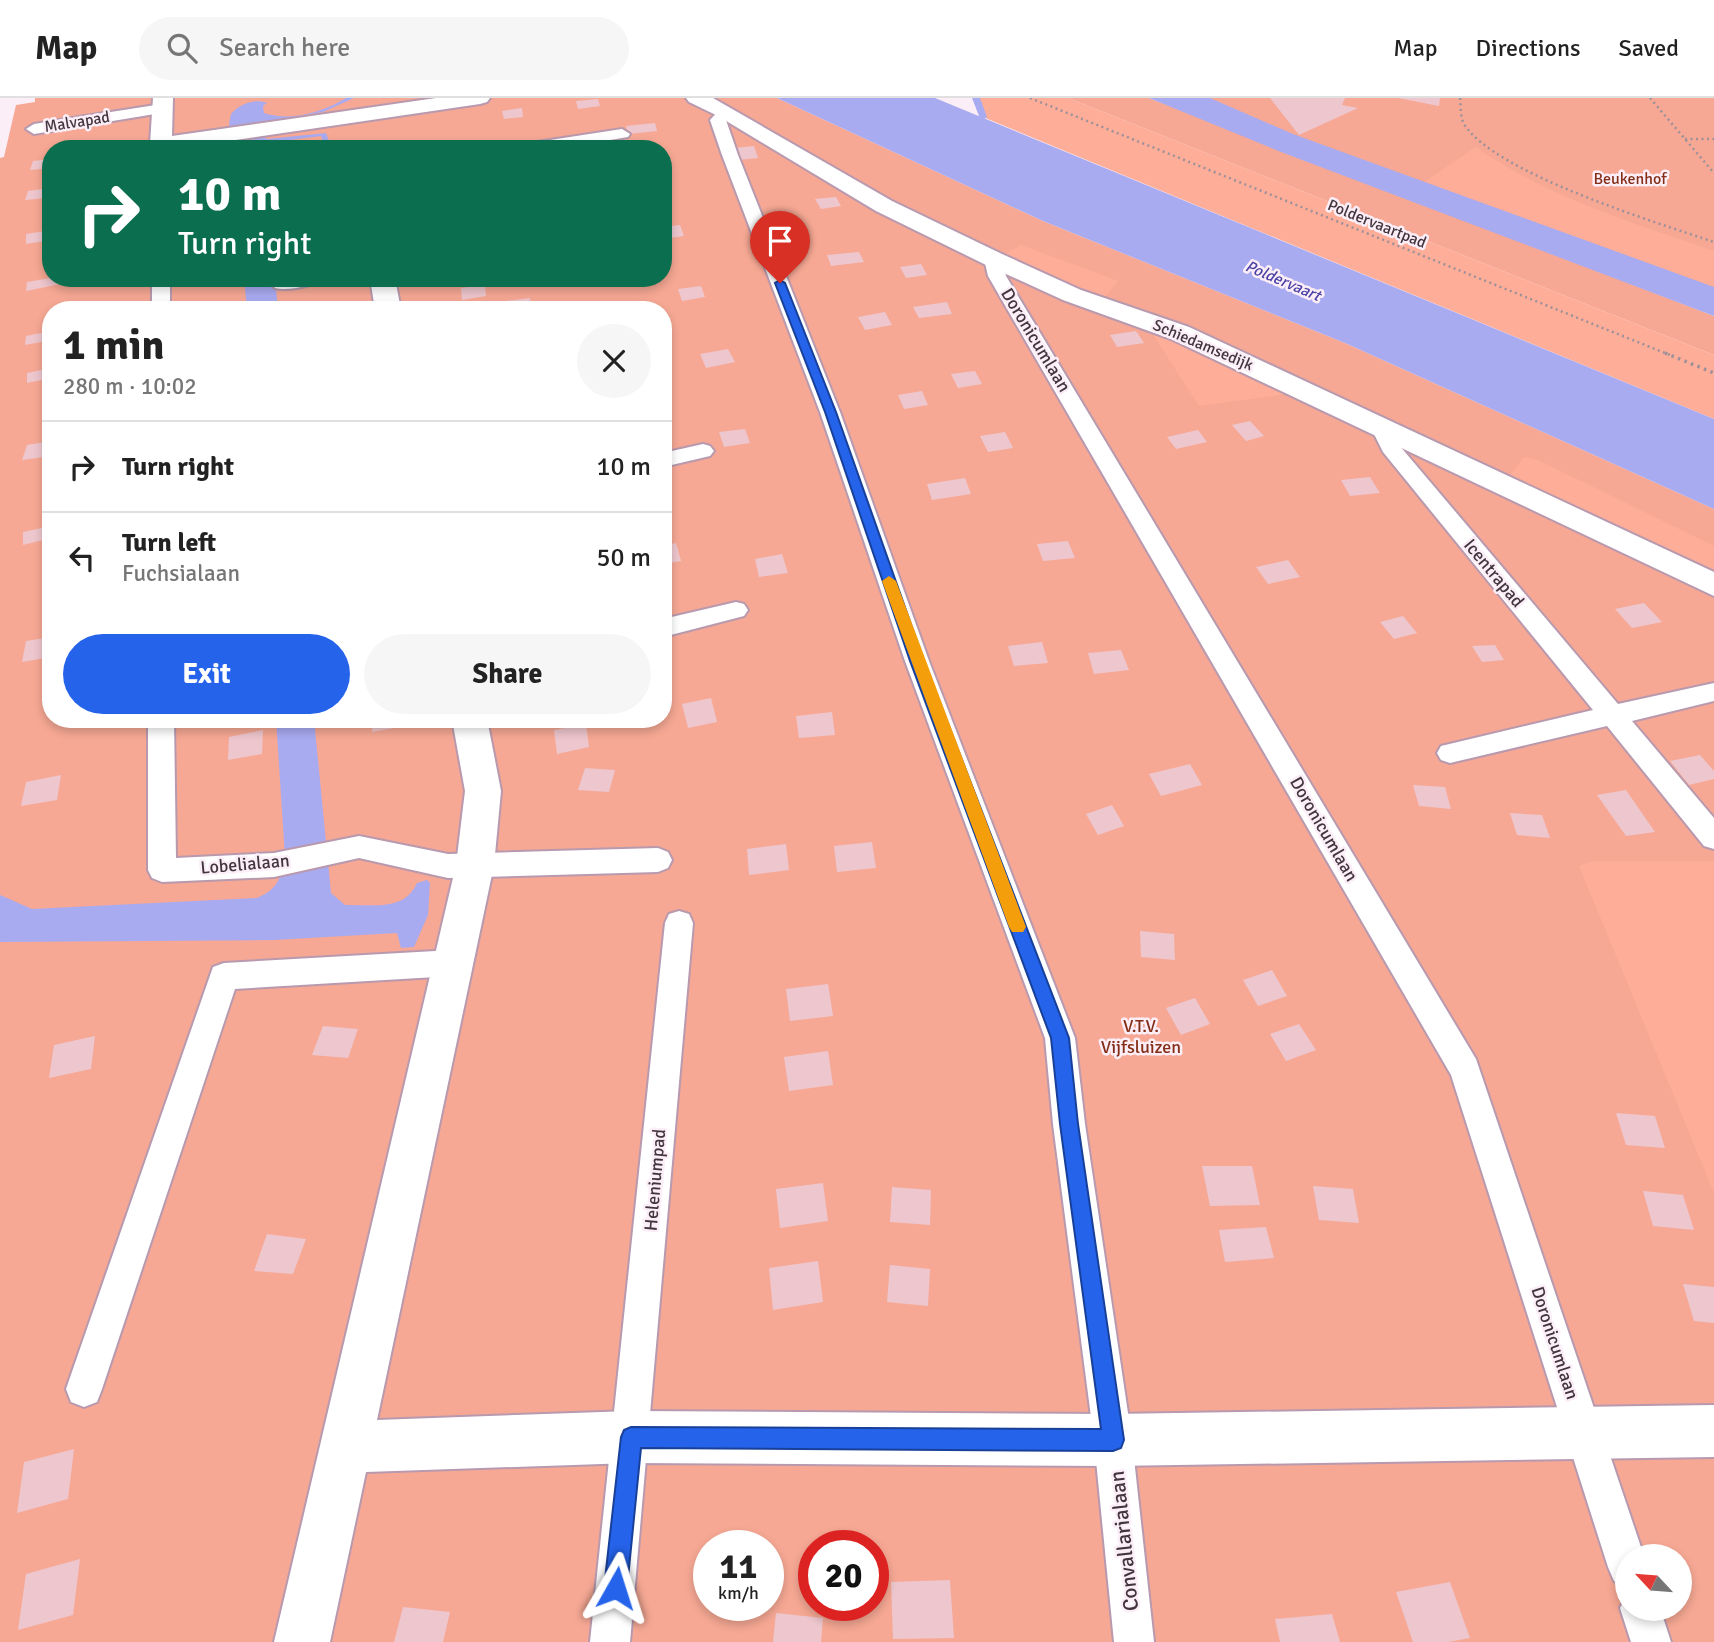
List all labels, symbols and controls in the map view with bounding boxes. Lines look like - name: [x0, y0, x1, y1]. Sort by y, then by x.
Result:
- search box: [139, 17, 629, 80]
- text: Map: [35, 28, 97, 69]
- icon: search: [163, 29, 201, 67]
- text: Search here: [219, 32, 350, 64]
- text: Map: [1393, 33, 1438, 63]
- text: Directions: [1476, 33, 1581, 63]
- text: Saved: [1619, 33, 1679, 63]
- street label: Malvapad: [43, 107, 111, 137]
- text: 10 m: [178, 164, 281, 224]
- icon: right: [63, 168, 154, 259]
- park label: Beukenhof: [1593, 169, 1667, 189]
- street label: Poldervaartpad: [1325, 195, 1429, 253]
- pin: [750, 211, 810, 283]
- icon: arrive: [761, 222, 799, 260]
- text: Turn right: [178, 224, 311, 263]
- water label: Poldervaart: [1242, 256, 1326, 307]
- street label: Doronicumlaan: [996, 284, 1076, 396]
- street label: Schiedamsedijk: [1150, 315, 1256, 375]
- text: 1 min: [63, 320, 164, 371]
- button: close: [577, 324, 651, 398]
- text: 280 m · 10:02: [63, 372, 197, 401]
- icon: right: [63, 448, 101, 486]
- text: Turn right: [122, 451, 234, 483]
- text: 10 m: [596, 451, 651, 483]
- text: Turn left: [122, 527, 216, 559]
- street label: Icentrapad: [1459, 534, 1529, 612]
- icon: left: [63, 539, 101, 577]
- text: 50 m: [596, 542, 651, 574]
- text: Fuchsialaan: [122, 559, 240, 588]
- button: Exit: [63, 634, 350, 714]
- button: Share: [364, 634, 651, 714]
- street label: Doronicumlaan: [1285, 773, 1363, 885]
- street label: Lobelialaan: [200, 849, 290, 879]
- park label: V.T.V. Vijfsluizen: [1101, 1015, 1181, 1058]
- street label: Heleniumpad: [640, 1128, 670, 1232]
- street label: Doronicumlaan: [1526, 1284, 1584, 1402]
- street label: Convallarialaan: [1104, 1470, 1144, 1612]
- speed limit sign: 20: [798, 1530, 889, 1621]
- north arrow: [1615, 1544, 1692, 1620]
- map controls: [1615, 1544, 1692, 1621]
- text: 11: [720, 1545, 757, 1588]
- position arrow: [579, 1551, 653, 1625]
- text: km/h: [718, 1582, 759, 1604]

